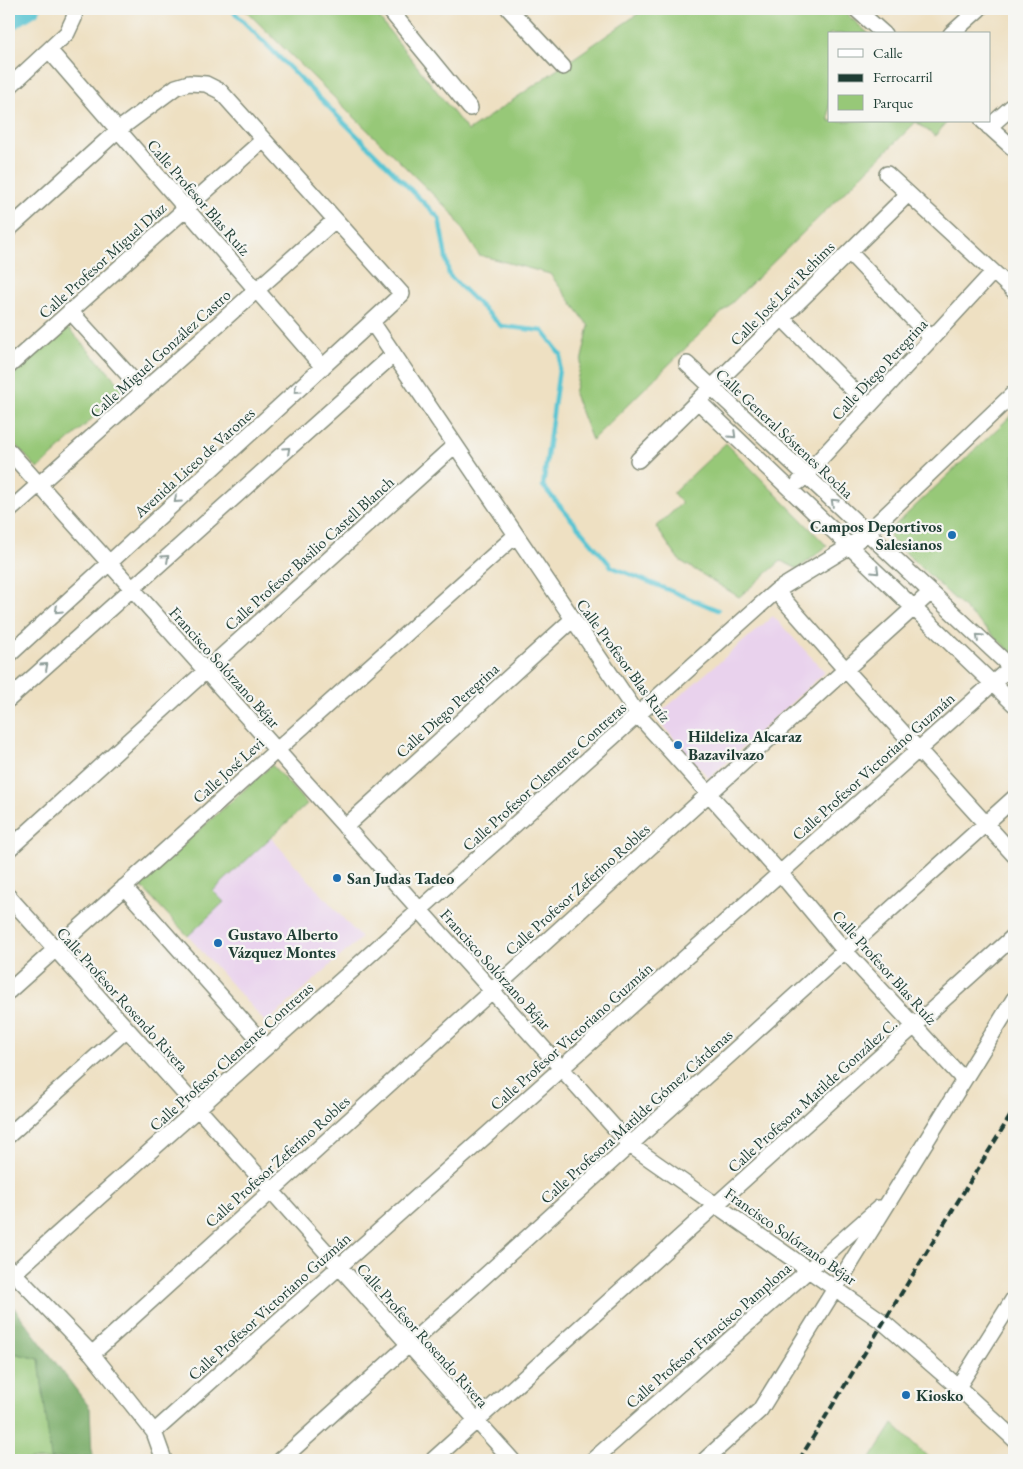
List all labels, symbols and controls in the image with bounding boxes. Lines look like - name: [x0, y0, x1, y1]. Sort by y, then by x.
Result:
- legend: [828, 32, 990, 122]
- text: Calle: [873, 43, 903, 62]
- text: Ferrocarril: [873, 67, 933, 86]
- text: Parque: [873, 93, 913, 112]
- street label: Calle Profesor Blas Ruíz: [142, 135, 255, 260]
- street label: Calle Profesor Miguel Díaz: [34, 197, 171, 323]
- street label: Calle José Levi Rehims: [725, 236, 839, 350]
- street label: Calle Miguel González Castro: [85, 284, 235, 422]
- street label: Calle Diego Peregrina: [827, 313, 932, 425]
- street label: Calle General Sóstenes Rocha: [711, 364, 859, 503]
- one-way arrow: [294, 385, 303, 394]
- street label: Avenida Liceo de Varones: [129, 402, 259, 523]
- one-way arrow: [728, 429, 737, 438]
- one-way arrow: [282, 447, 291, 456]
- street label: Calle Profesor Basilio Castell Blanch: [220, 472, 399, 635]
- one-way arrow: [174, 494, 183, 503]
- one-way arrow: [831, 499, 840, 508]
- place label: Campos Deportivos Salesianos: [810, 516, 942, 555]
- marker: Campos Deportivos Salesianos: [946, 529, 958, 541]
- one-way arrow: [161, 555, 170, 564]
- one-way arrow: [870, 565, 879, 574]
- street label: Calle Profesor Blas Ruíz: [572, 595, 675, 726]
- street label: Francisco Solórzano Béjar: [164, 602, 285, 733]
- one-way arrow: [54, 604, 63, 613]
- one-way arrow: [975, 634, 984, 643]
- street label: Calle Diego Peregrina: [391, 658, 504, 762]
- one-way arrow: [40, 663, 49, 672]
- street label: Calle Profesor Victoriano Guzmán: [788, 687, 960, 845]
- street label: Calle Profesor Clemente Contreras: [458, 697, 631, 856]
- place label: Hildeliza Alcaraz Bazavilvazo: [688, 726, 802, 765]
- street label: Calle José Levi: [188, 733, 269, 808]
- marker: Hildeliza Alcaraz Bazavilvazo: [672, 739, 684, 751]
- street label: Calle Profesor Zeferino Robles: [501, 819, 654, 960]
- place label: San Judas Tadeo: [347, 868, 454, 889]
- marker: San Judas Tadeo: [331, 872, 343, 884]
- street label: Francisco Solórzano Béjar: [435, 904, 556, 1035]
- street label: Calle Profesor Blas Ruíz: [828, 906, 942, 1029]
- street label: Calle Profesor Rosendo Rivera: [52, 923, 194, 1077]
- place label: Gustavo Alberto Vázquez Montes: [228, 924, 338, 963]
- marker: Gustavo Alberto Vázquez Montes: [212, 937, 224, 949]
- street label: Calle Profesor Victoriano Guzmán: [486, 957, 658, 1115]
- street label: Calle Profesor Clemente Contreras: [145, 977, 318, 1136]
- street label: Calle Profesora Matilde González C.: [723, 1013, 902, 1177]
- street label: Calle Profesora Matilde Gómez Cárdenas: [536, 1024, 737, 1208]
- street label: Calle Profesor Zeferino Robles: [201, 1091, 354, 1232]
- street label: Francisco Solórzano Béjar: [721, 1183, 861, 1290]
- street label: Calle Profesor Victoriano Guzmán: [184, 1227, 356, 1385]
- street label: Calle Profesor Francisco Pamplona: [621, 1257, 796, 1413]
- street label: Calle Profesor Rosendo Rivera: [352, 1259, 494, 1413]
- place label: Kiosko: [916, 1385, 963, 1406]
- marker: Kiosko: [900, 1389, 912, 1401]

